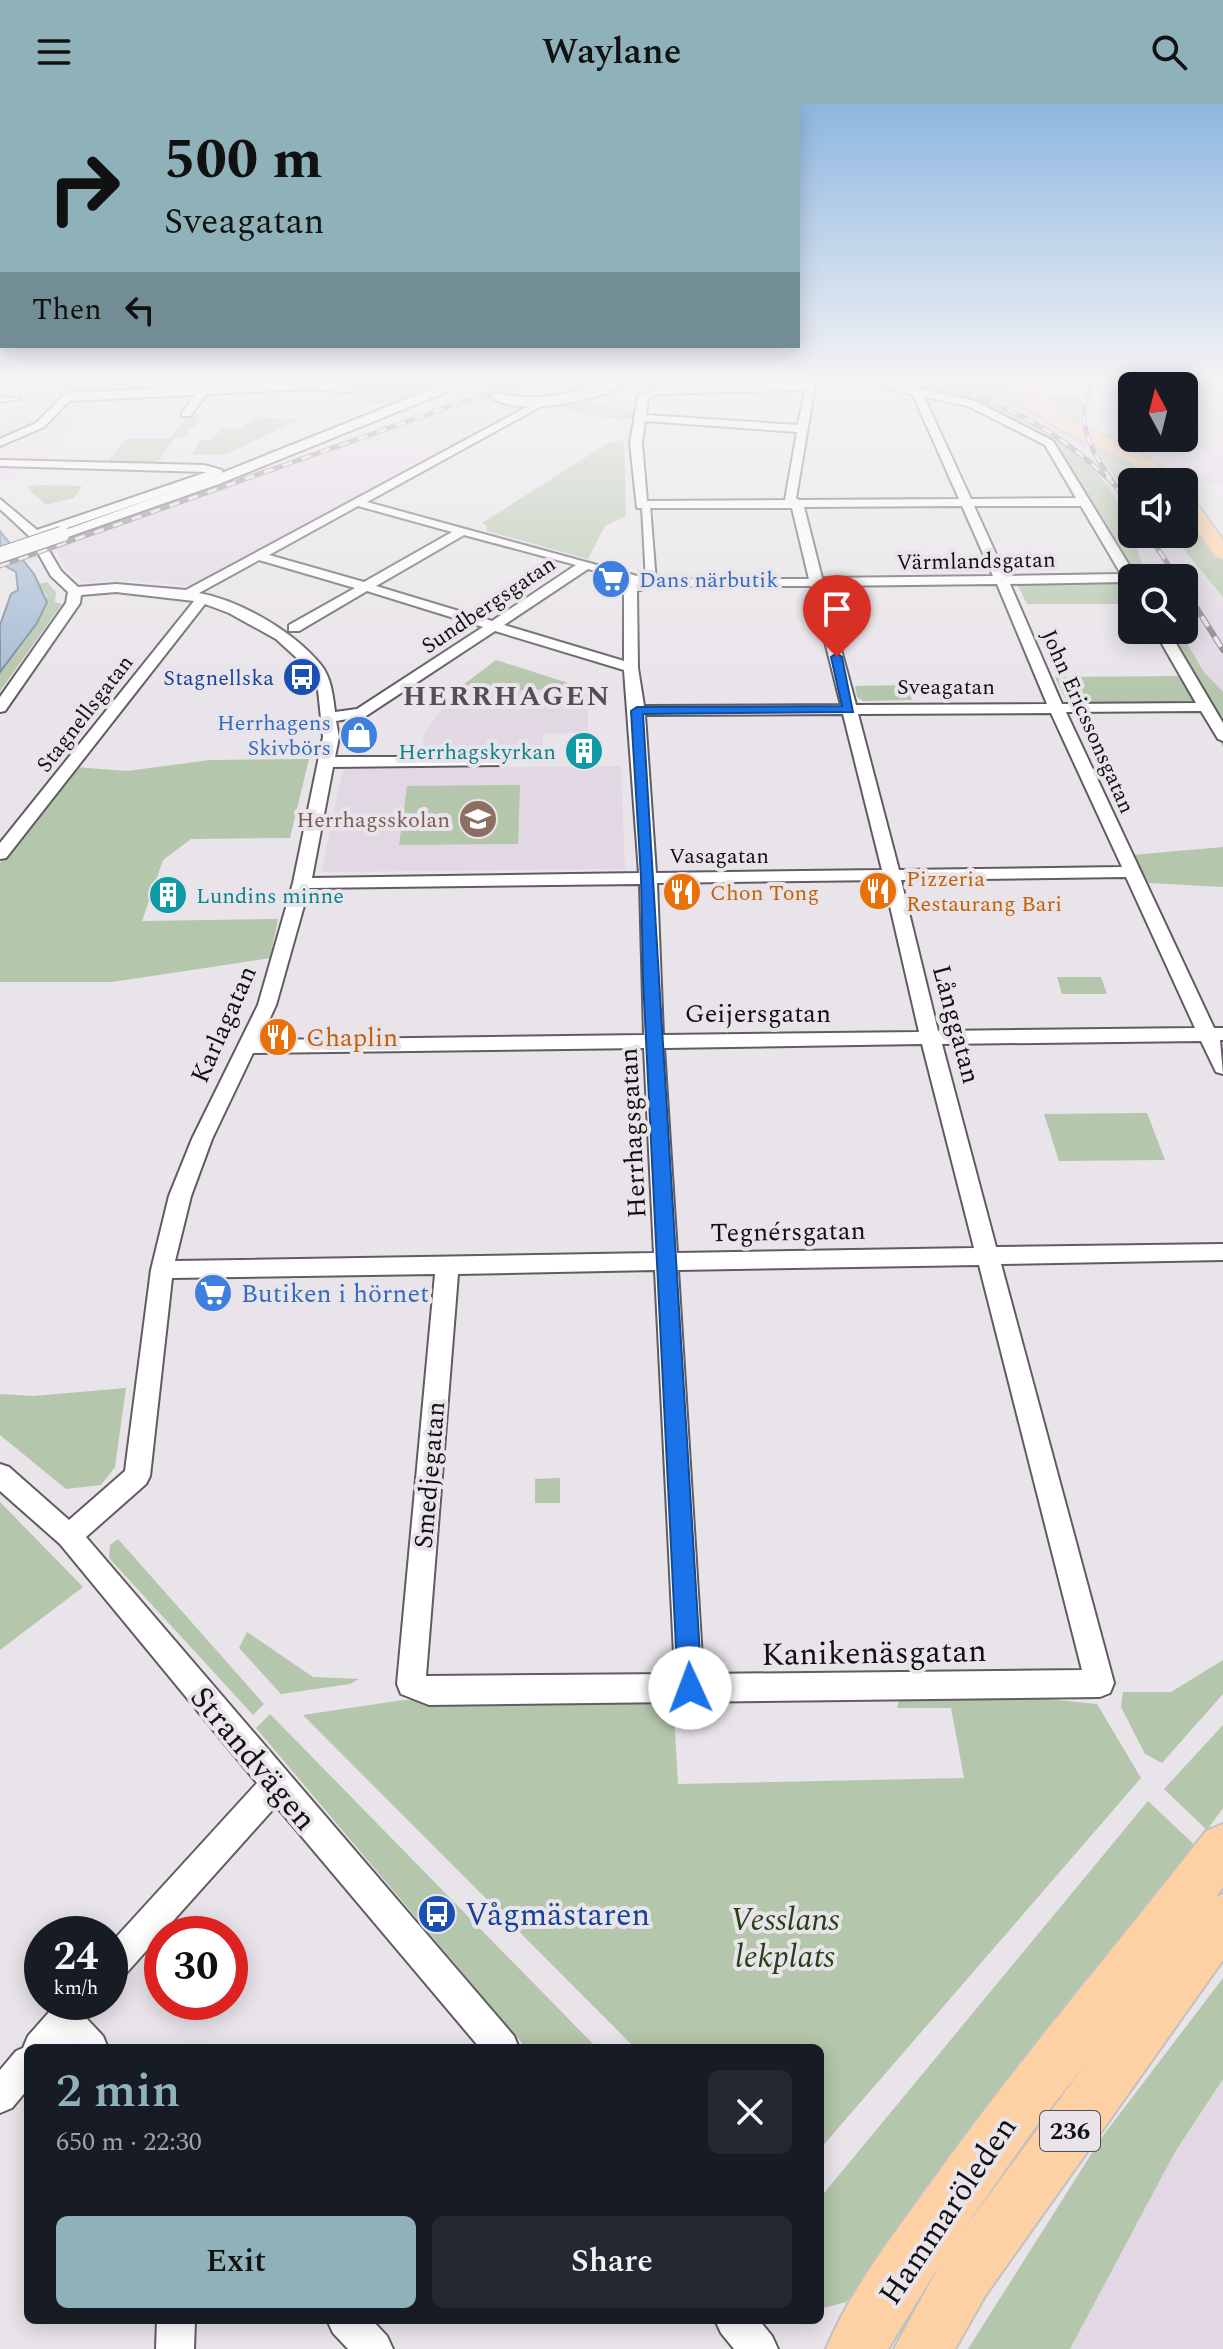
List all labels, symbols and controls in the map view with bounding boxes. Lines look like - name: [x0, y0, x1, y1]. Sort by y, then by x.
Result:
- text: Waylane: [542, 25, 681, 80]
- icon: menu: [32, 30, 76, 74]
- icon: search: [1147, 30, 1191, 74]
- text: 500 m: [164, 118, 323, 203]
- icon: right: [32, 136, 136, 240]
- text: Sveagatan: [164, 195, 324, 250]
- text: Then: [32, 287, 102, 333]
- icon: left: [118, 288, 162, 332]
- north arrow: [1118, 372, 1198, 452]
- map controls: [1118, 372, 1198, 644]
- button: sound: [1118, 468, 1198, 548]
- street label: Värmlandsgatan: [896, 544, 1056, 579]
- street label: Sundbergsgatan: [415, 548, 563, 663]
- supermarket icon: Dans närbutik: [590, 558, 632, 600]
- place label: Dans närbutik: [639, 564, 778, 597]
- button: search: [1118, 564, 1198, 644]
- pin: [803, 575, 871, 657]
- icon: arrive: [815, 587, 859, 631]
- street label: John Ericssonsgatan: [1032, 624, 1143, 819]
- street label: Stagnellsgatan: [29, 648, 142, 780]
- bus stop icon: Stagnellska: [281, 656, 323, 698]
- place label: Stagnellska: [163, 662, 274, 695]
- street label: Sveagatan: [897, 671, 995, 704]
- district label: HERRHAGEN: [403, 675, 611, 718]
- place label: Herrhagens Skivbörs: [217, 707, 331, 765]
- shop icon: Herrhagens Skivbörs: [338, 714, 380, 756]
- building icon: Herrhagskyrkan: [563, 730, 605, 772]
- place label: Herrhagskyrkan: [398, 736, 556, 769]
- school or university icon: Herrhagsskolan: [457, 798, 499, 840]
- place label: Herrhagsskolan: [296, 804, 450, 837]
- street label: Vasagatan: [669, 840, 769, 873]
- place label: Pizzeria Restaurang Bari: [906, 863, 1062, 921]
- restaurant icon: Pizzeria Restaurang Bari: [857, 870, 899, 912]
- restaurant icon: Chon Tong: [661, 871, 703, 913]
- building icon: Lundins minne: [147, 874, 189, 916]
- place label: Chon Tong: [710, 877, 819, 910]
- place label: Lundins minne: [196, 880, 344, 913]
- street label: Karlagatan: [180, 959, 268, 1090]
- street label: Långgatan: [921, 960, 991, 1088]
- street label: Geijersgatan: [685, 994, 831, 1034]
- restaurant icon: Chaplin: [257, 1016, 299, 1058]
- place label: Chaplin: [306, 1018, 398, 1058]
- street label: Herrhagsgatan: [609, 1047, 657, 1219]
- street label: Tegnérsgatan: [710, 1211, 866, 1253]
- supermarket icon: Butiken i hörnet: [192, 1272, 234, 1314]
- place label: Butiken i hörnet: [241, 1274, 429, 1314]
- street label: Smedjegatan: [404, 1400, 456, 1550]
- street label: Kanikenäsgatan: [761, 1627, 987, 1680]
- position arrow: [648, 1646, 732, 1730]
- street label: Strandvägen: [177, 1676, 328, 1842]
- place label: Vågmästaren: [465, 1891, 650, 1940]
- bus stop icon: Vågmästaren: [416, 1893, 458, 1935]
- park label: Vesslans lekplats: [730, 1896, 840, 1982]
- speed limit sign: 30: [144, 1916, 248, 2020]
- text: 24: [54, 1927, 98, 1988]
- text: km/h: [54, 1973, 99, 2003]
- text: 2 min: [56, 2055, 181, 2128]
- button: close: [708, 2070, 792, 2154]
- street label: Hammaröleden: [867, 2106, 1030, 2315]
- road number: 236: [1040, 2111, 1100, 2151]
- text: 650 m · 22:30: [56, 2122, 202, 2162]
- button: Exit: [56, 2216, 416, 2308]
- button: Share: [432, 2216, 792, 2308]

